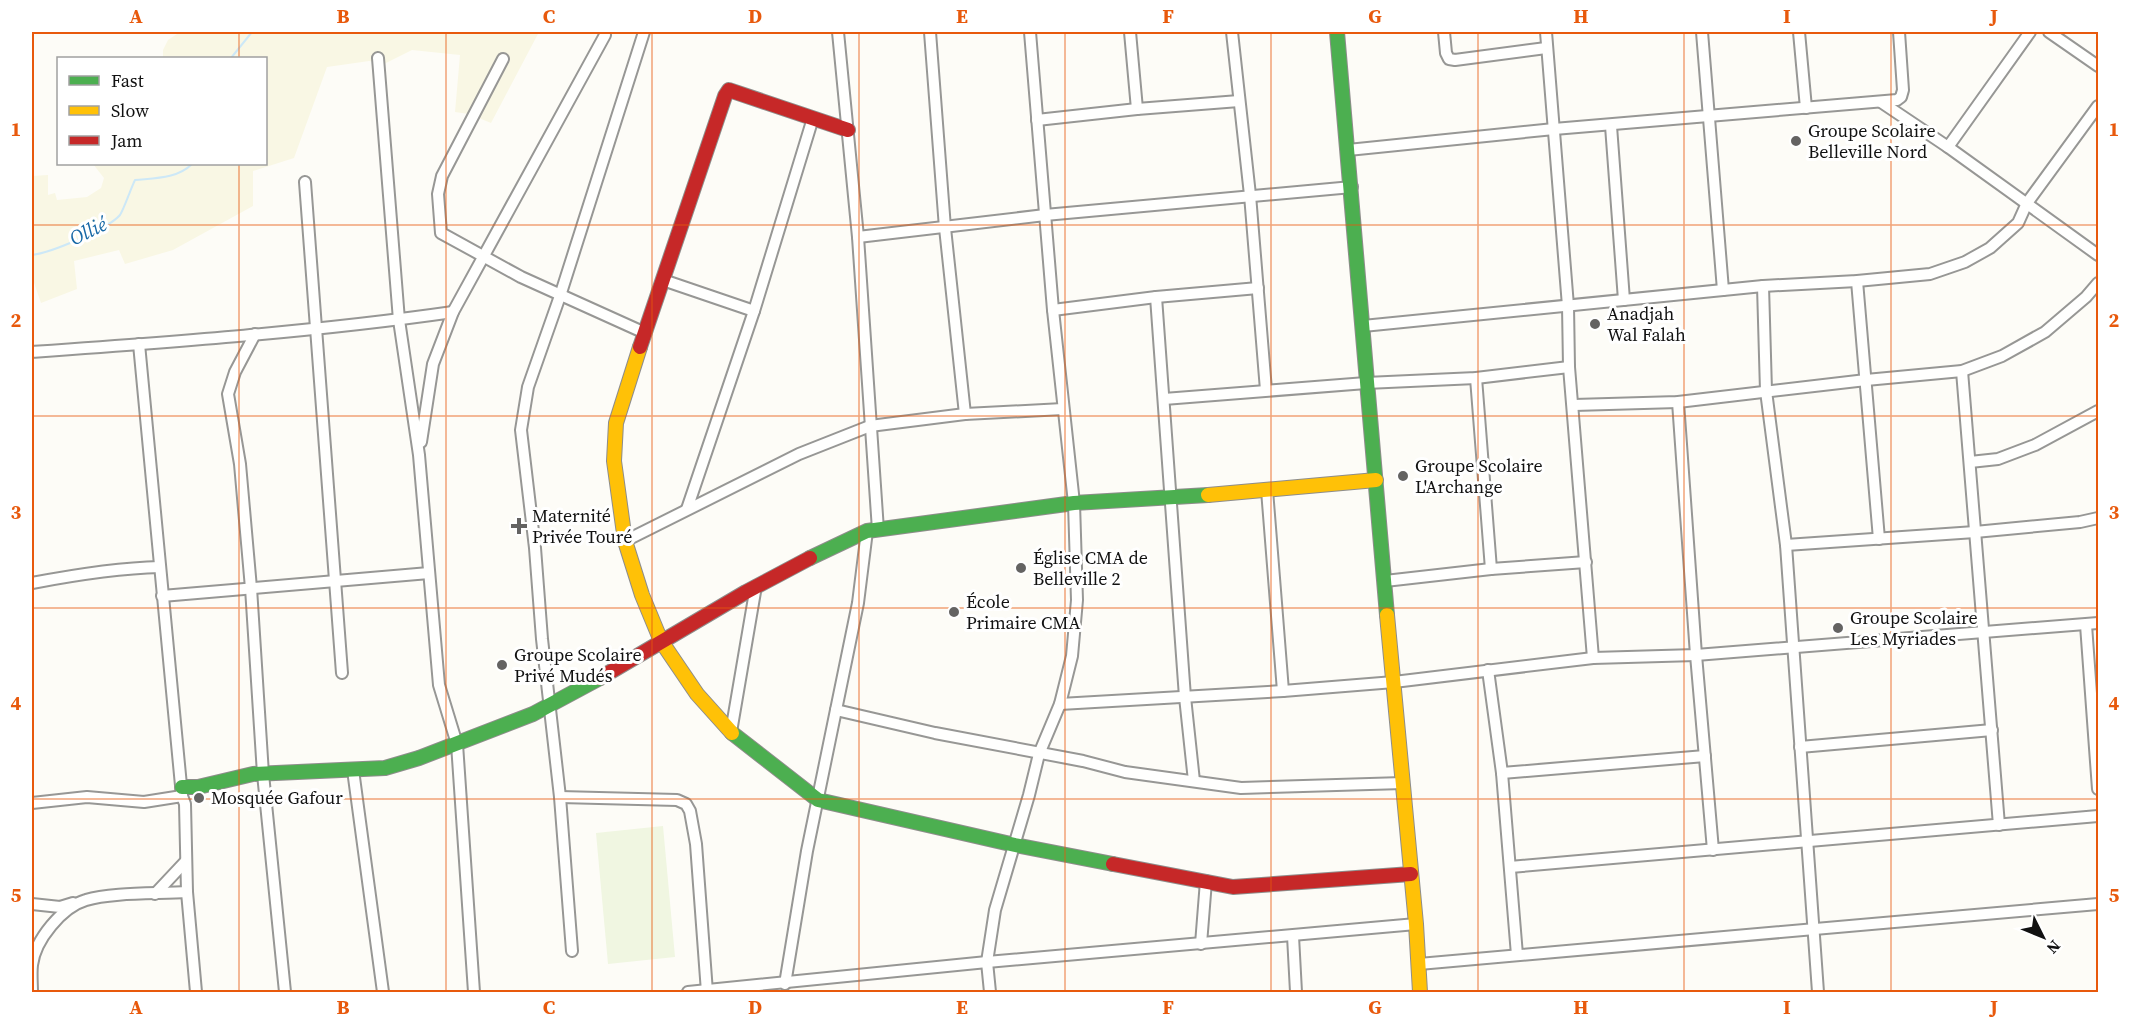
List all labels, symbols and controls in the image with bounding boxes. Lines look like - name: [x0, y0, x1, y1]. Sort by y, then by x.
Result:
- text: A: [129, 2, 143, 30]
- text: B: [336, 2, 350, 30]
- text: C: [543, 2, 555, 30]
- text: D: [748, 2, 762, 30]
- text: E: [956, 2, 968, 30]
- text: F: [1162, 2, 1174, 30]
- text: G: [1368, 2, 1382, 30]
- text: H: [1573, 2, 1589, 30]
- text: I: [1783, 2, 1791, 30]
- text: J: [1988, 2, 1998, 30]
- legend: [57, 57, 267, 165]
- text: Fast: [111, 68, 144, 93]
- text: Slow: [111, 98, 149, 123]
- text: 1: [11, 115, 21, 143]
- text: 1: [2109, 115, 2119, 143]
- place label: Groupe Scolaire Belleville Nord: [1808, 118, 1936, 164]
- text: Jam: [110, 128, 143, 153]
- marker: Groupe Scolaire Belleville Nord: [1789, 134, 1803, 148]
- water label: Ollié: [65, 209, 113, 252]
- place label: Anadjah Wal Falah: [1607, 301, 1686, 347]
- text: 2: [11, 306, 22, 334]
- text: 2: [2109, 306, 2120, 334]
- marker: Anadjah Wal Falah: [1588, 317, 1602, 331]
- place label: Groupe Scolaire L'Archange: [1415, 453, 1543, 499]
- marker: Groupe Scolaire L'Archange: [1396, 469, 1410, 483]
- text: 3: [11, 498, 22, 526]
- text: 3: [2109, 498, 2120, 526]
- place label: Maternité Privée Touré: [532, 503, 632, 549]
- marker: Maternité Privée Touré: [510, 517, 528, 535]
- place label: Église CMA de Belleville 2: [1033, 545, 1148, 591]
- marker: Église CMA de Belleville 2: [1014, 561, 1028, 575]
- place label: École Primaire CMA: [966, 589, 1081, 635]
- marker: École Primaire CMA: [947, 605, 961, 619]
- place label: Groupe Scolaire Les Myriades: [1850, 605, 1978, 651]
- marker: Groupe Scolaire Les Myriades: [1831, 621, 1845, 635]
- place label: Groupe Scolaire Privé Mudés: [514, 642, 642, 688]
- marker: Groupe Scolaire Privé Mudés: [495, 658, 509, 672]
- text: 4: [11, 689, 22, 717]
- text: 4: [2109, 689, 2120, 717]
- place label: Mosquée Gafour: [211, 785, 343, 810]
- marker: Mosquée Gafour: [192, 791, 206, 805]
- text: 5: [11, 881, 22, 909]
- text: 5: [2109, 881, 2120, 909]
- north arrow: [2013, 907, 2073, 967]
- text: N: [2042, 935, 2066, 959]
- text: A: [129, 993, 143, 1021]
- text: B: [336, 993, 350, 1021]
- text: C: [543, 993, 555, 1021]
- text: D: [748, 993, 762, 1021]
- text: E: [956, 993, 968, 1021]
- text: F: [1162, 993, 1174, 1021]
- text: G: [1368, 993, 1382, 1021]
- text: H: [1573, 993, 1589, 1021]
- text: I: [1783, 993, 1791, 1021]
- text: J: [1988, 993, 1998, 1021]

